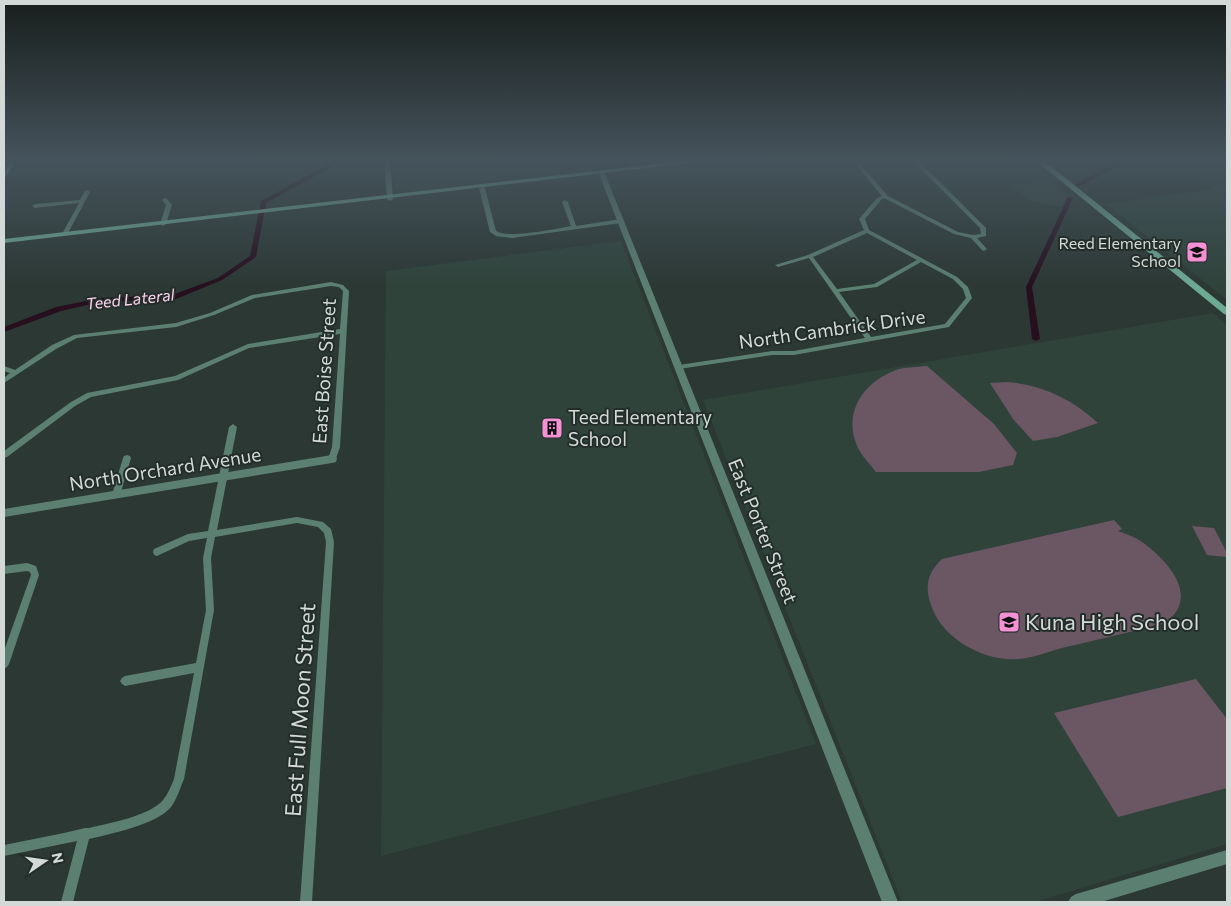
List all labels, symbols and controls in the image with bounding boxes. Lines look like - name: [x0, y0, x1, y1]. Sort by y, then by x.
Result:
- place label: Reed Elementary School: [1058, 233, 1181, 270]
- school or university icon: Reed Elementary School: [1185, 240, 1209, 264]
- water label: Teed Lateral: [85, 284, 176, 313]
- street label: East Boise Street: [307, 297, 340, 444]
- street label: North Cambrick Drive: [737, 304, 927, 353]
- place label: Teed Elementary School: [568, 405, 712, 450]
- building icon: Teed Elementary School: [540, 416, 564, 440]
- street label: North Orchard Avenue: [67, 442, 262, 495]
- street label: East Porter Street: [724, 455, 803, 607]
- street label: East Full Moon Street: [279, 602, 320, 818]
- place label: Kuna High School: [1025, 608, 1199, 635]
- school or university icon: Kuna High School: [997, 610, 1021, 634]
- north arrow: [20, 836, 70, 886]
- text: N: [49, 851, 68, 865]

